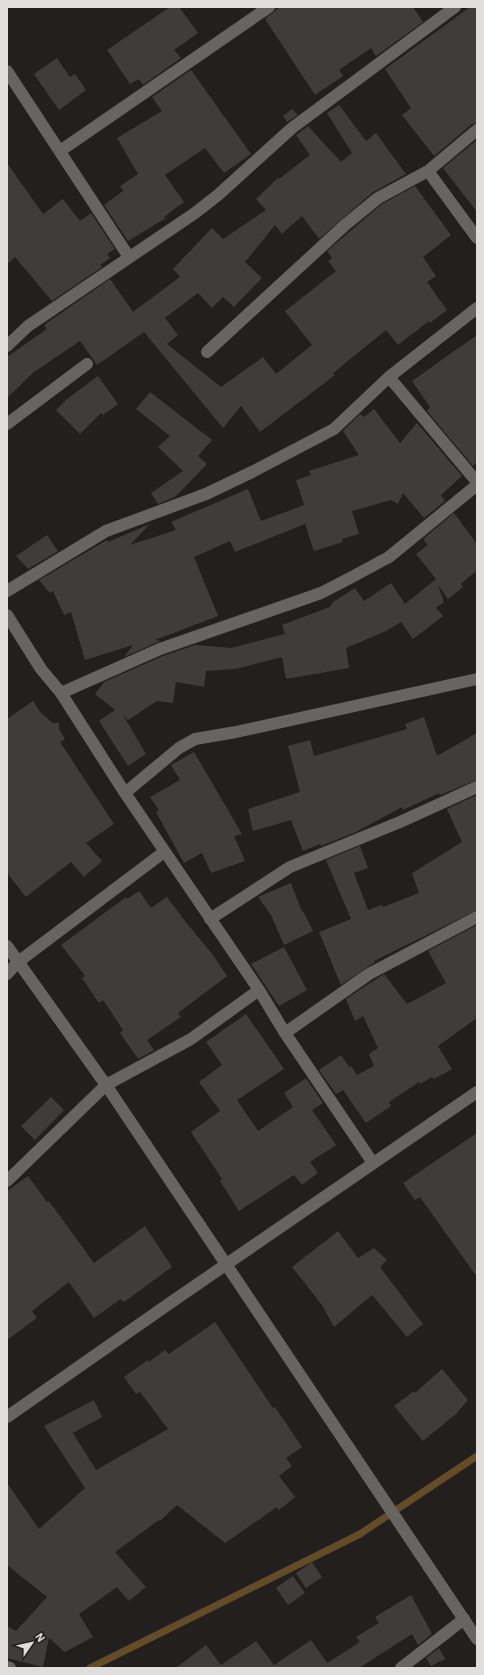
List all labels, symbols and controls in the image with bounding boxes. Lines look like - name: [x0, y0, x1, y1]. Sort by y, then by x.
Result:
- north arrow: [12, 1623, 52, 1663]
- text: N: [32, 1630, 48, 1645]

